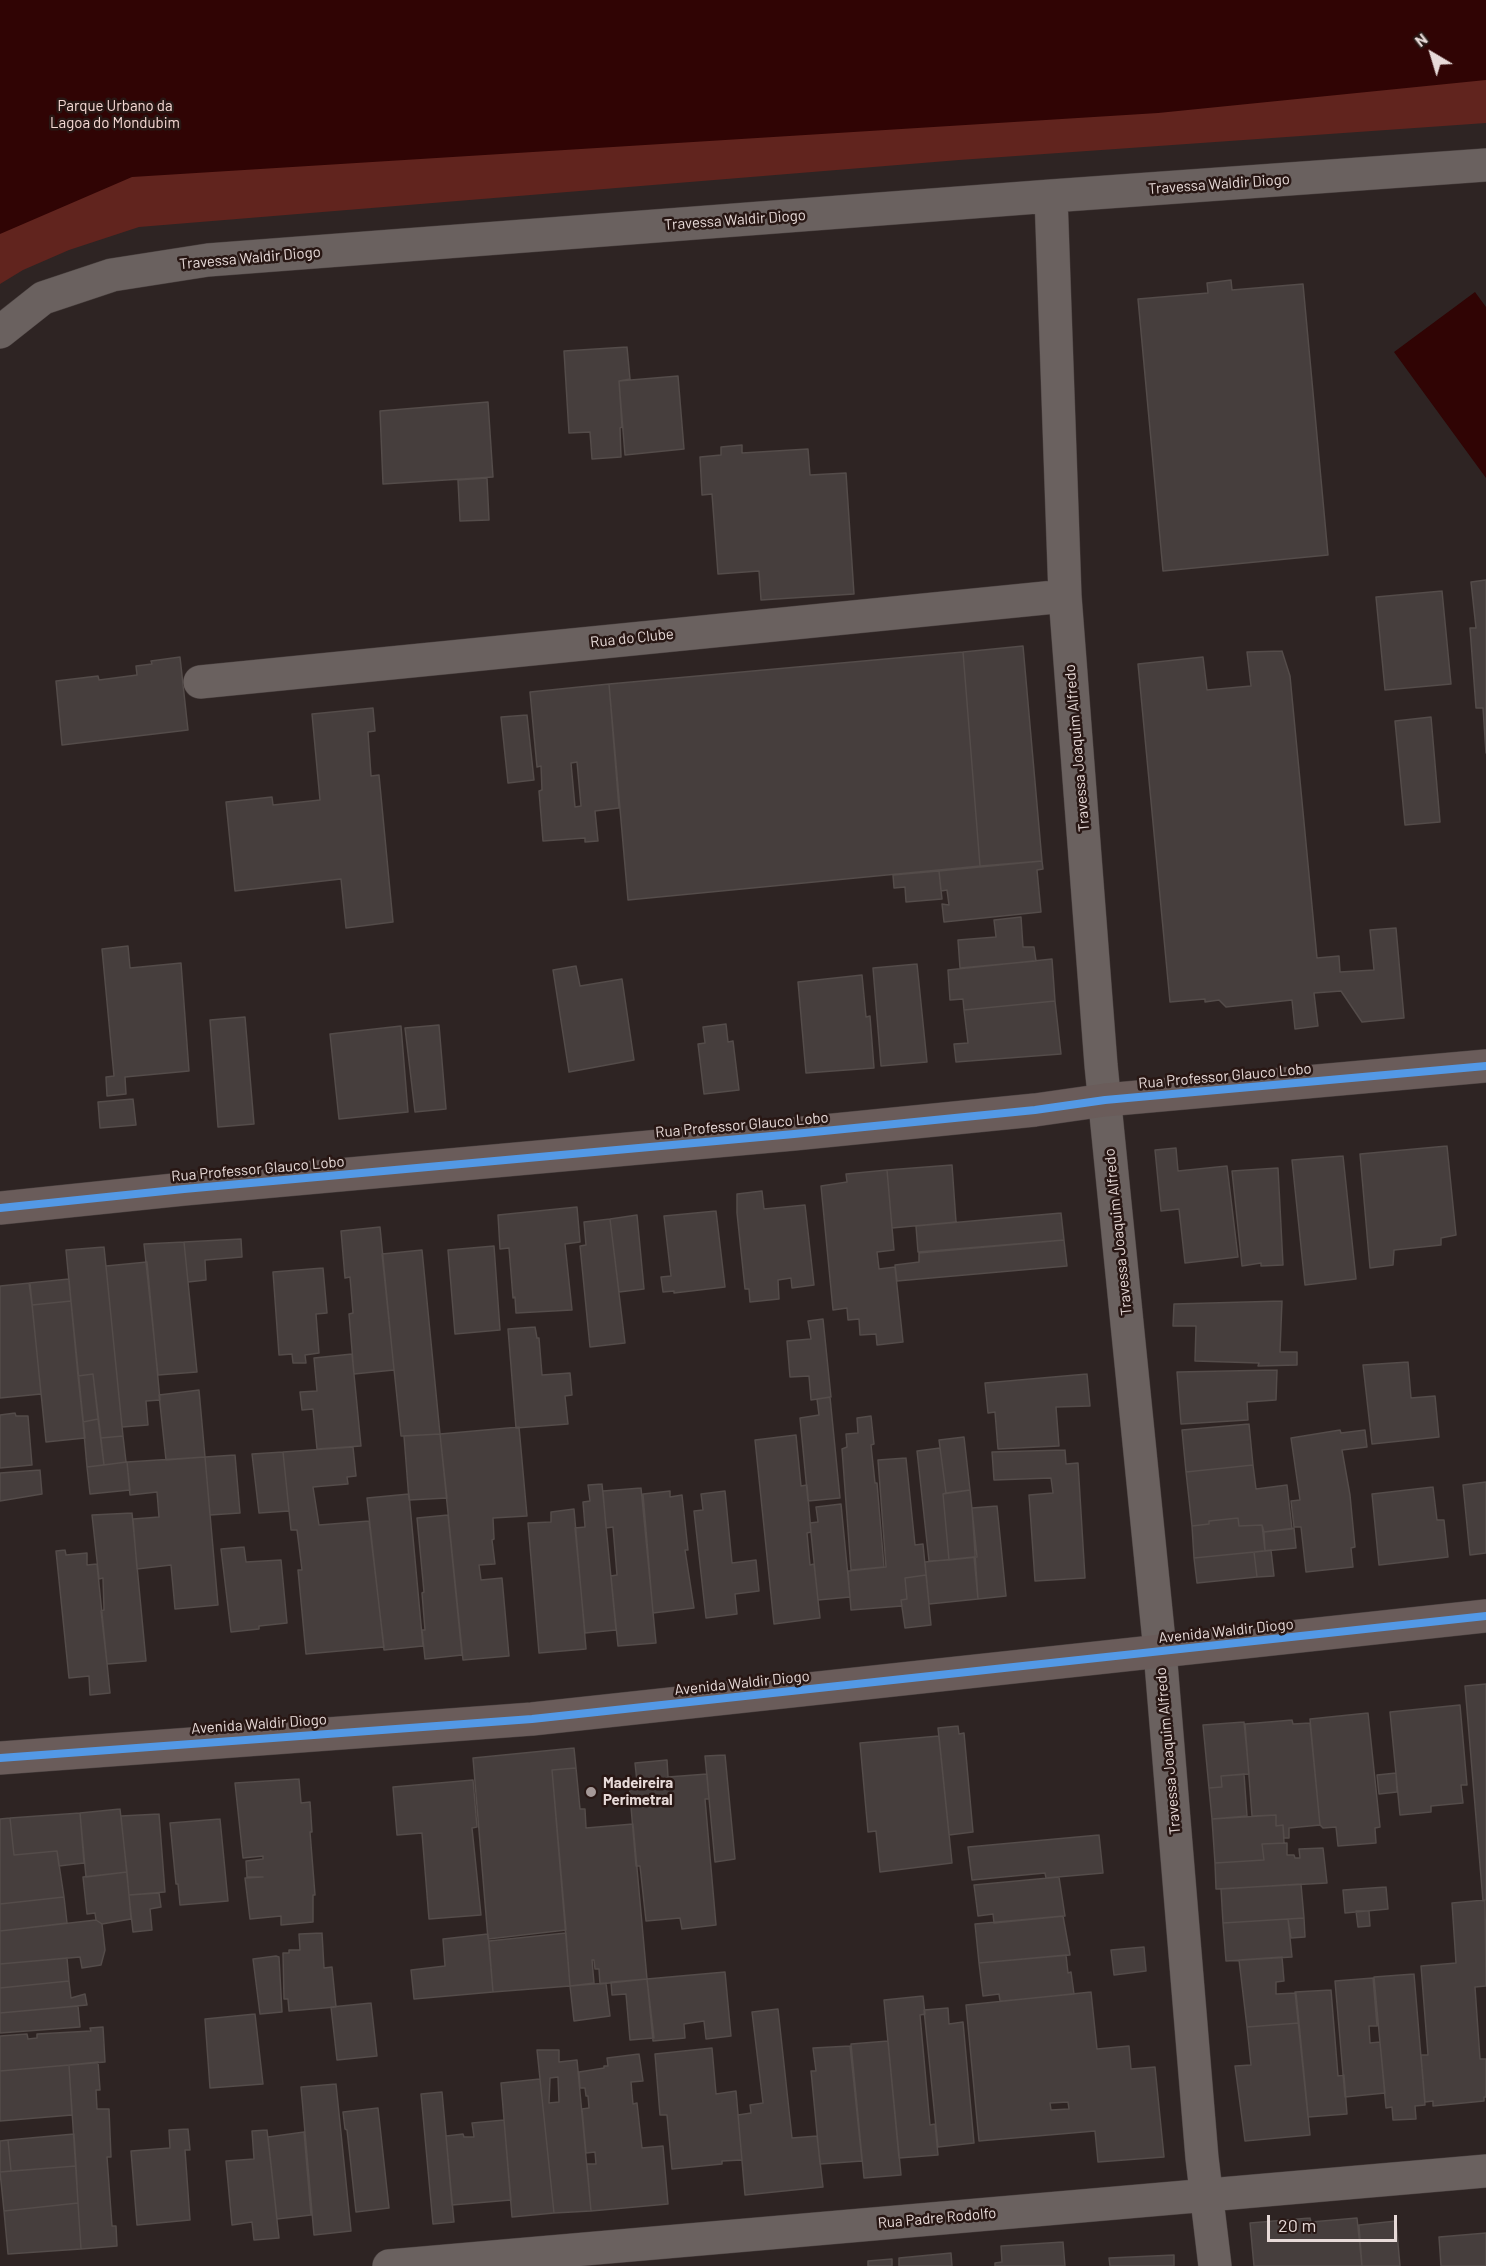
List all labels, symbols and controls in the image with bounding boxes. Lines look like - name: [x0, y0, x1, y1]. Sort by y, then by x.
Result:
- north arrow: [1402, 24, 1462, 84]
- text: N: [1411, 29, 1431, 50]
- park label: Parque Urbano da Lagoa do Mondubim: [50, 97, 180, 132]
- street label: Travessa Waldir Diogo: [1148, 170, 1290, 198]
- street label: Travessa Waldir Diogo: [664, 206, 806, 234]
- street label: Travessa Waldir Diogo: [179, 243, 321, 273]
- street label: Rua do Clube: [589, 625, 675, 651]
- street label: Travessa Joaquim Alfredo: [1061, 664, 1093, 832]
- street label: Rua Professor Glauco Lobo: [1138, 1059, 1312, 1093]
- street label: Rua Professor Glauco Lobo: [655, 1108, 829, 1142]
- street label: Travessa Joaquim Alfredo: [1100, 1148, 1136, 1316]
- street label: Rua Professor Glauco Lobo: [171, 1152, 345, 1186]
- street label: Avenida Waldir Diogo: [1158, 1615, 1294, 1647]
- street label: Avenida Waldir Diogo: [674, 1667, 810, 1699]
- street label: Travessa Joaquim Alfredo: [1152, 1667, 1184, 1835]
- street label: Avenida Waldir Diogo: [191, 1710, 327, 1738]
- place label: Madeireira Perimetral: [603, 1774, 673, 1809]
- marker: Madeireira Perimetral: [584, 1785, 598, 1799]
- scale bar: [1270, 2203, 1400, 2241]
- street label: Rua Padre Rodolfo: [877, 2204, 997, 2232]
- text: 20 m: [1278, 2214, 1316, 2236]

